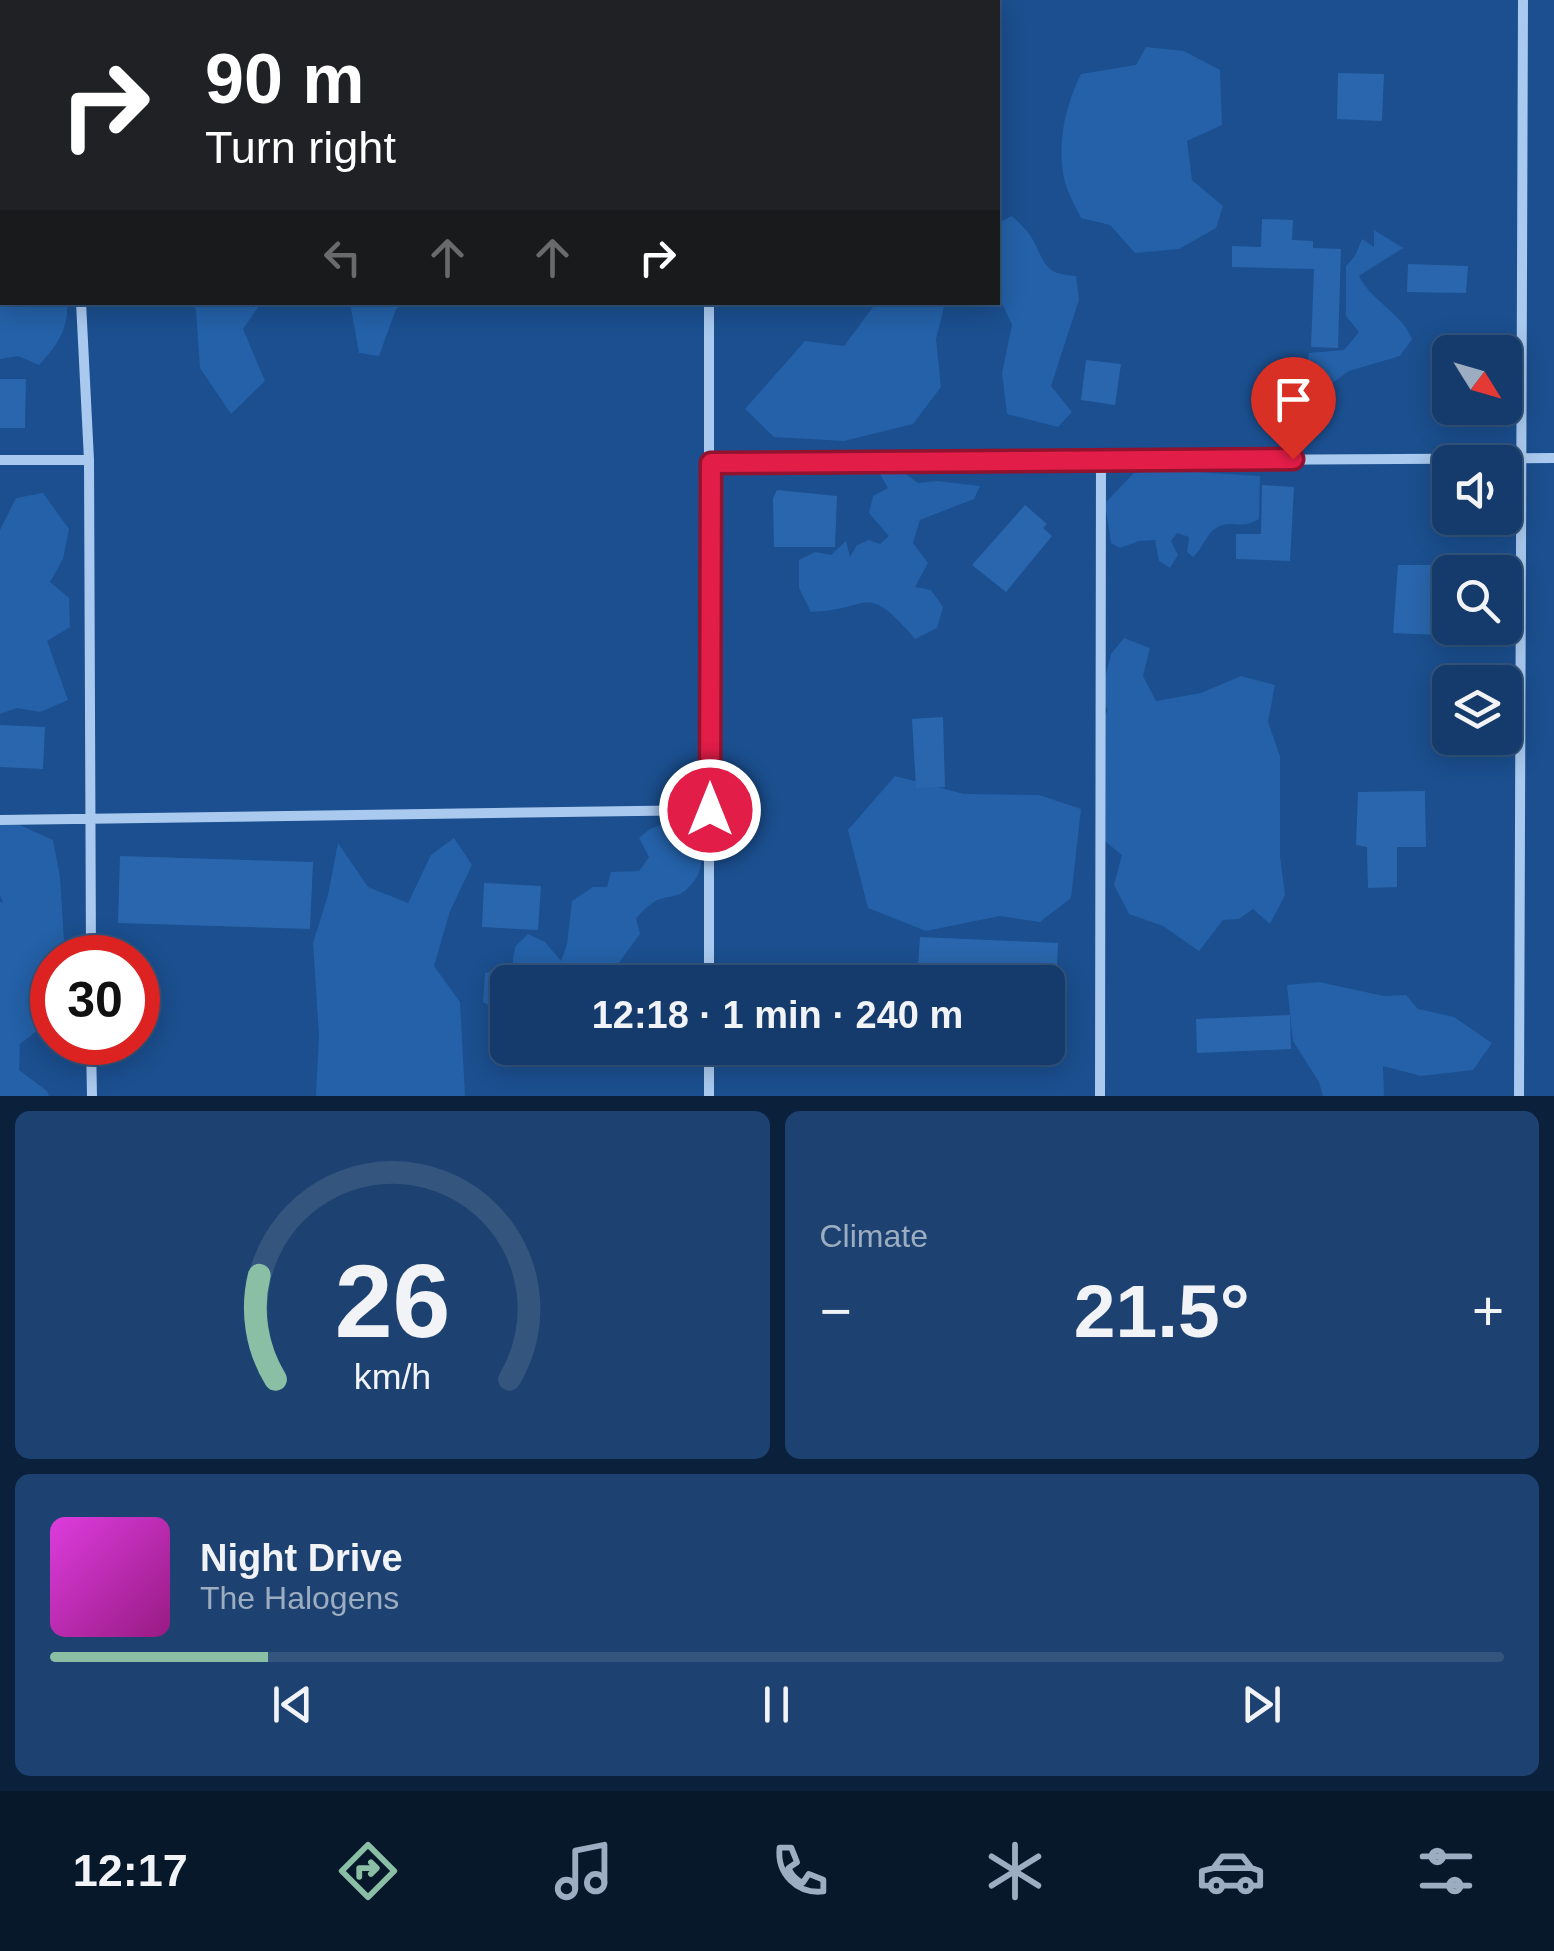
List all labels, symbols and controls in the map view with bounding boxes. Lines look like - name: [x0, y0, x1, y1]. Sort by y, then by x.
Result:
- icon: right: [40, 40, 170, 170]
- text: 90 m: [205, 40, 365, 118]
- text: Turn right: [205, 122, 396, 173]
- icon: left: [315, 230, 370, 285]
- icon: ahead: [420, 230, 475, 285]
- icon: ahead: [525, 230, 580, 285]
- icon: right: [630, 230, 685, 285]
- north arrow: [1432, 335, 1522, 425]
- map controls: [1432, 335, 1522, 755]
- pin: [1251, 357, 1336, 460]
- icon: arrive: [1266, 372, 1321, 427]
- button: sound: [1432, 445, 1522, 535]
- button: search: [1432, 555, 1522, 645]
- button: layers: [1432, 665, 1522, 755]
- position arrow: [658, 758, 762, 862]
- speed limit sign: 30: [30, 935, 160, 1065]
- text: 12:18 · 1 min · 240 m: [592, 994, 963, 1036]
- text: Climate: [820, 1218, 928, 1254]
- text: 26: [334, 1243, 450, 1359]
- text: 21.5°: [1074, 1269, 1250, 1353]
- text: −: [820, 1280, 852, 1342]
- text: +: [1472, 1280, 1504, 1342]
- text: km/h: [354, 1357, 431, 1397]
- text: Night Drive: [200, 1537, 403, 1579]
- text: The Halogens: [200, 1580, 399, 1616]
- icon: previous: [265, 1677, 320, 1732]
- icon: pause: [749, 1677, 804, 1732]
- icon: next: [1234, 1677, 1289, 1732]
- icon: directions: [333, 1836, 403, 1906]
- icon: music: [549, 1836, 619, 1906]
- icon: phone: [765, 1836, 835, 1906]
- icon: climate: [980, 1836, 1050, 1906]
- icon: car: [1196, 1836, 1266, 1906]
- icon: filters: [1411, 1836, 1481, 1906]
- text: 12:17: [73, 1845, 188, 1896]

